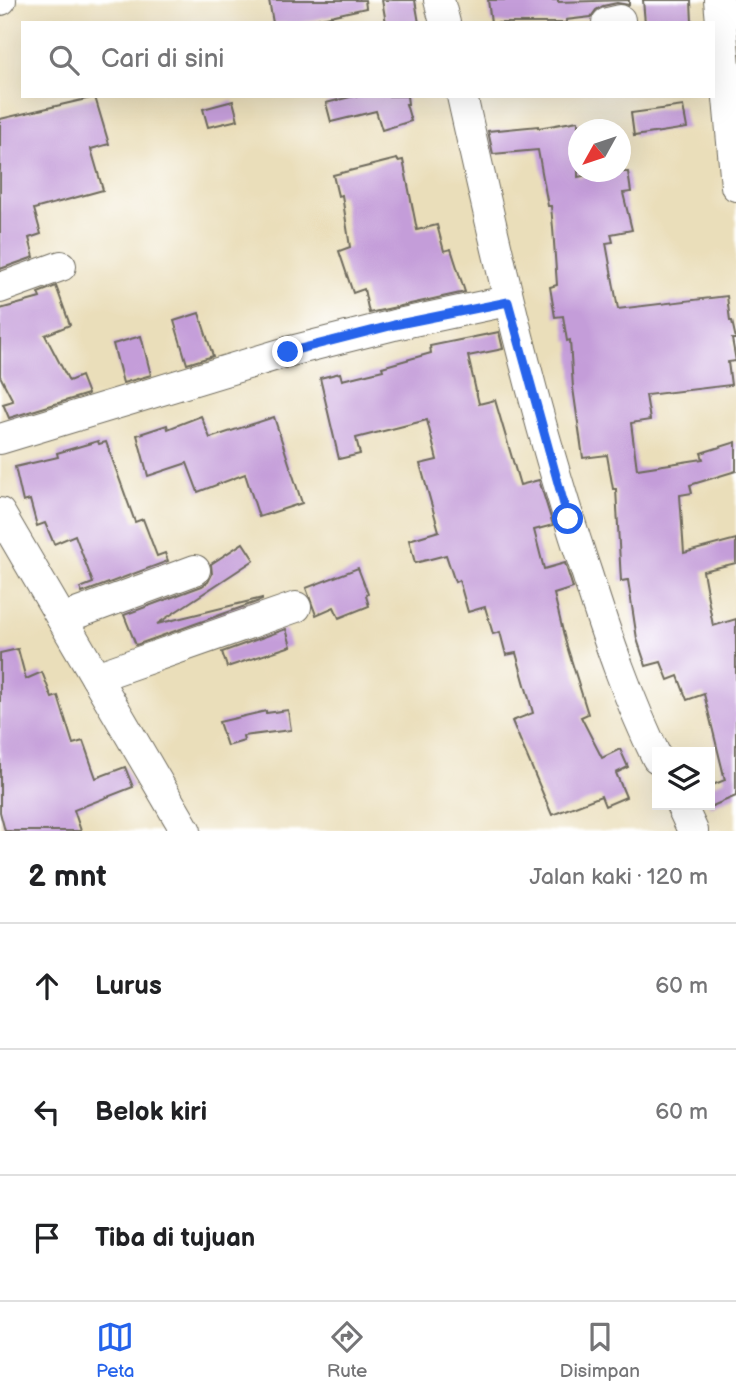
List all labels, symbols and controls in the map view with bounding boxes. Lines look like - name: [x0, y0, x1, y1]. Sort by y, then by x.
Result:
- search box: [21, 21, 715, 98]
- icon: search: [45, 41, 83, 79]
- text: Cari di sini: [101, 44, 224, 75]
- north arrow: [568, 119, 631, 182]
- route end: [272, 336, 303, 367]
- route start: [552, 503, 583, 534]
- map controls: [652, 747, 715, 810]
- button: layers: [652, 747, 715, 810]
- text: 2 mnt: [28, 859, 106, 895]
- text: Jalan kaki · 120 m: [529, 863, 708, 891]
- icon: ahead: [28, 967, 66, 1005]
- text: Lurus: [95, 971, 162, 1002]
- text: 60 m: [655, 972, 708, 1000]
- icon: left: [28, 1093, 66, 1131]
- text: Belok kiri: [95, 1097, 207, 1128]
- text: 60 m: [655, 1098, 708, 1126]
- icon: arrive: [28, 1219, 66, 1257]
- text: Tiba di tujuan: [95, 1223, 255, 1254]
- tab: Peta: [96, 1318, 135, 1383]
- tab: Rute: [327, 1318, 367, 1383]
- tab: Disimpan: [560, 1318, 640, 1383]

